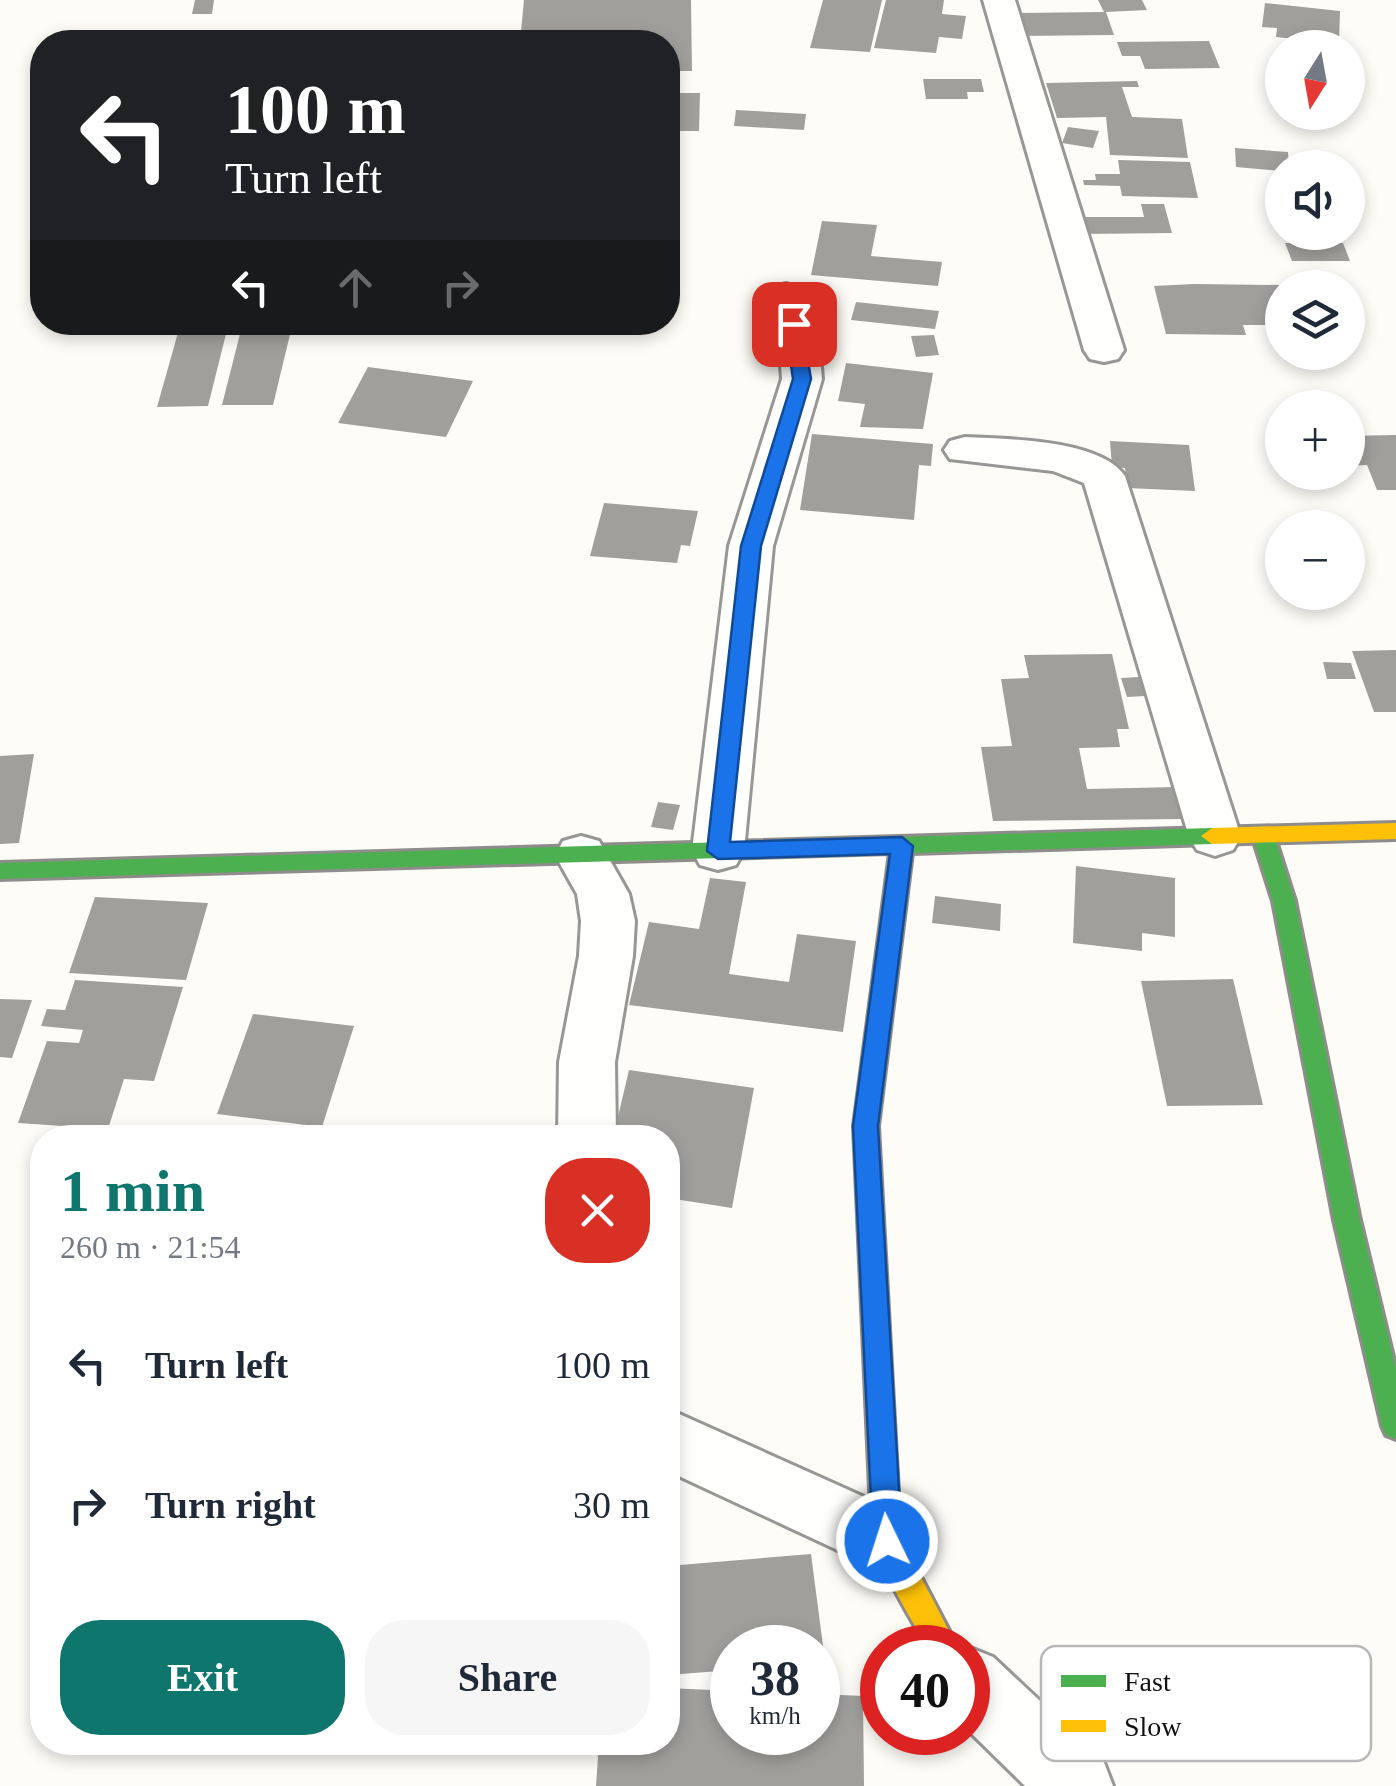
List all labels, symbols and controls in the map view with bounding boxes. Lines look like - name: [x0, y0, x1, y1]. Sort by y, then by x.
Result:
- north arrow: [1265, 30, 1365, 130]
- map controls: [1265, 30, 1365, 610]
- icon: left: [60, 70, 190, 200]
- text: 100 m: [225, 71, 406, 148]
- button: sound: [1265, 150, 1365, 250]
- text: Turn left: [225, 153, 382, 203]
- icon: left: [223, 260, 278, 315]
- icon: ahead: [328, 260, 383, 315]
- icon: right: [433, 260, 488, 315]
- button: layers: [1265, 270, 1365, 370]
- pin: [752, 282, 837, 367]
- icon: arrive: [767, 297, 822, 352]
- button: +: [1265, 390, 1365, 490]
- button: −: [1265, 510, 1365, 610]
- text: 1 min: [60, 1158, 205, 1224]
- button: close: [545, 1158, 650, 1263]
- text: 260 m · 21:54: [60, 1229, 240, 1265]
- icon: left: [60, 1338, 115, 1393]
- text: Turn left: [145, 1344, 288, 1386]
- text: 100 m: [554, 1344, 650, 1386]
- icon: right: [60, 1478, 115, 1533]
- text: Turn right: [145, 1484, 316, 1526]
- text: 30 m: [573, 1484, 650, 1526]
- position arrow: [835, 1489, 939, 1593]
- button: Exit: [60, 1620, 345, 1735]
- button: Share: [365, 1620, 650, 1735]
- speed limit sign: 40: [860, 1625, 990, 1755]
- legend: [1041, 1646, 1371, 1761]
- text: 38: [750, 1650, 800, 1706]
- text: Fast: [1124, 1666, 1171, 1697]
- text: km/h: [749, 1702, 801, 1729]
- text: Slow: [1124, 1711, 1182, 1742]

